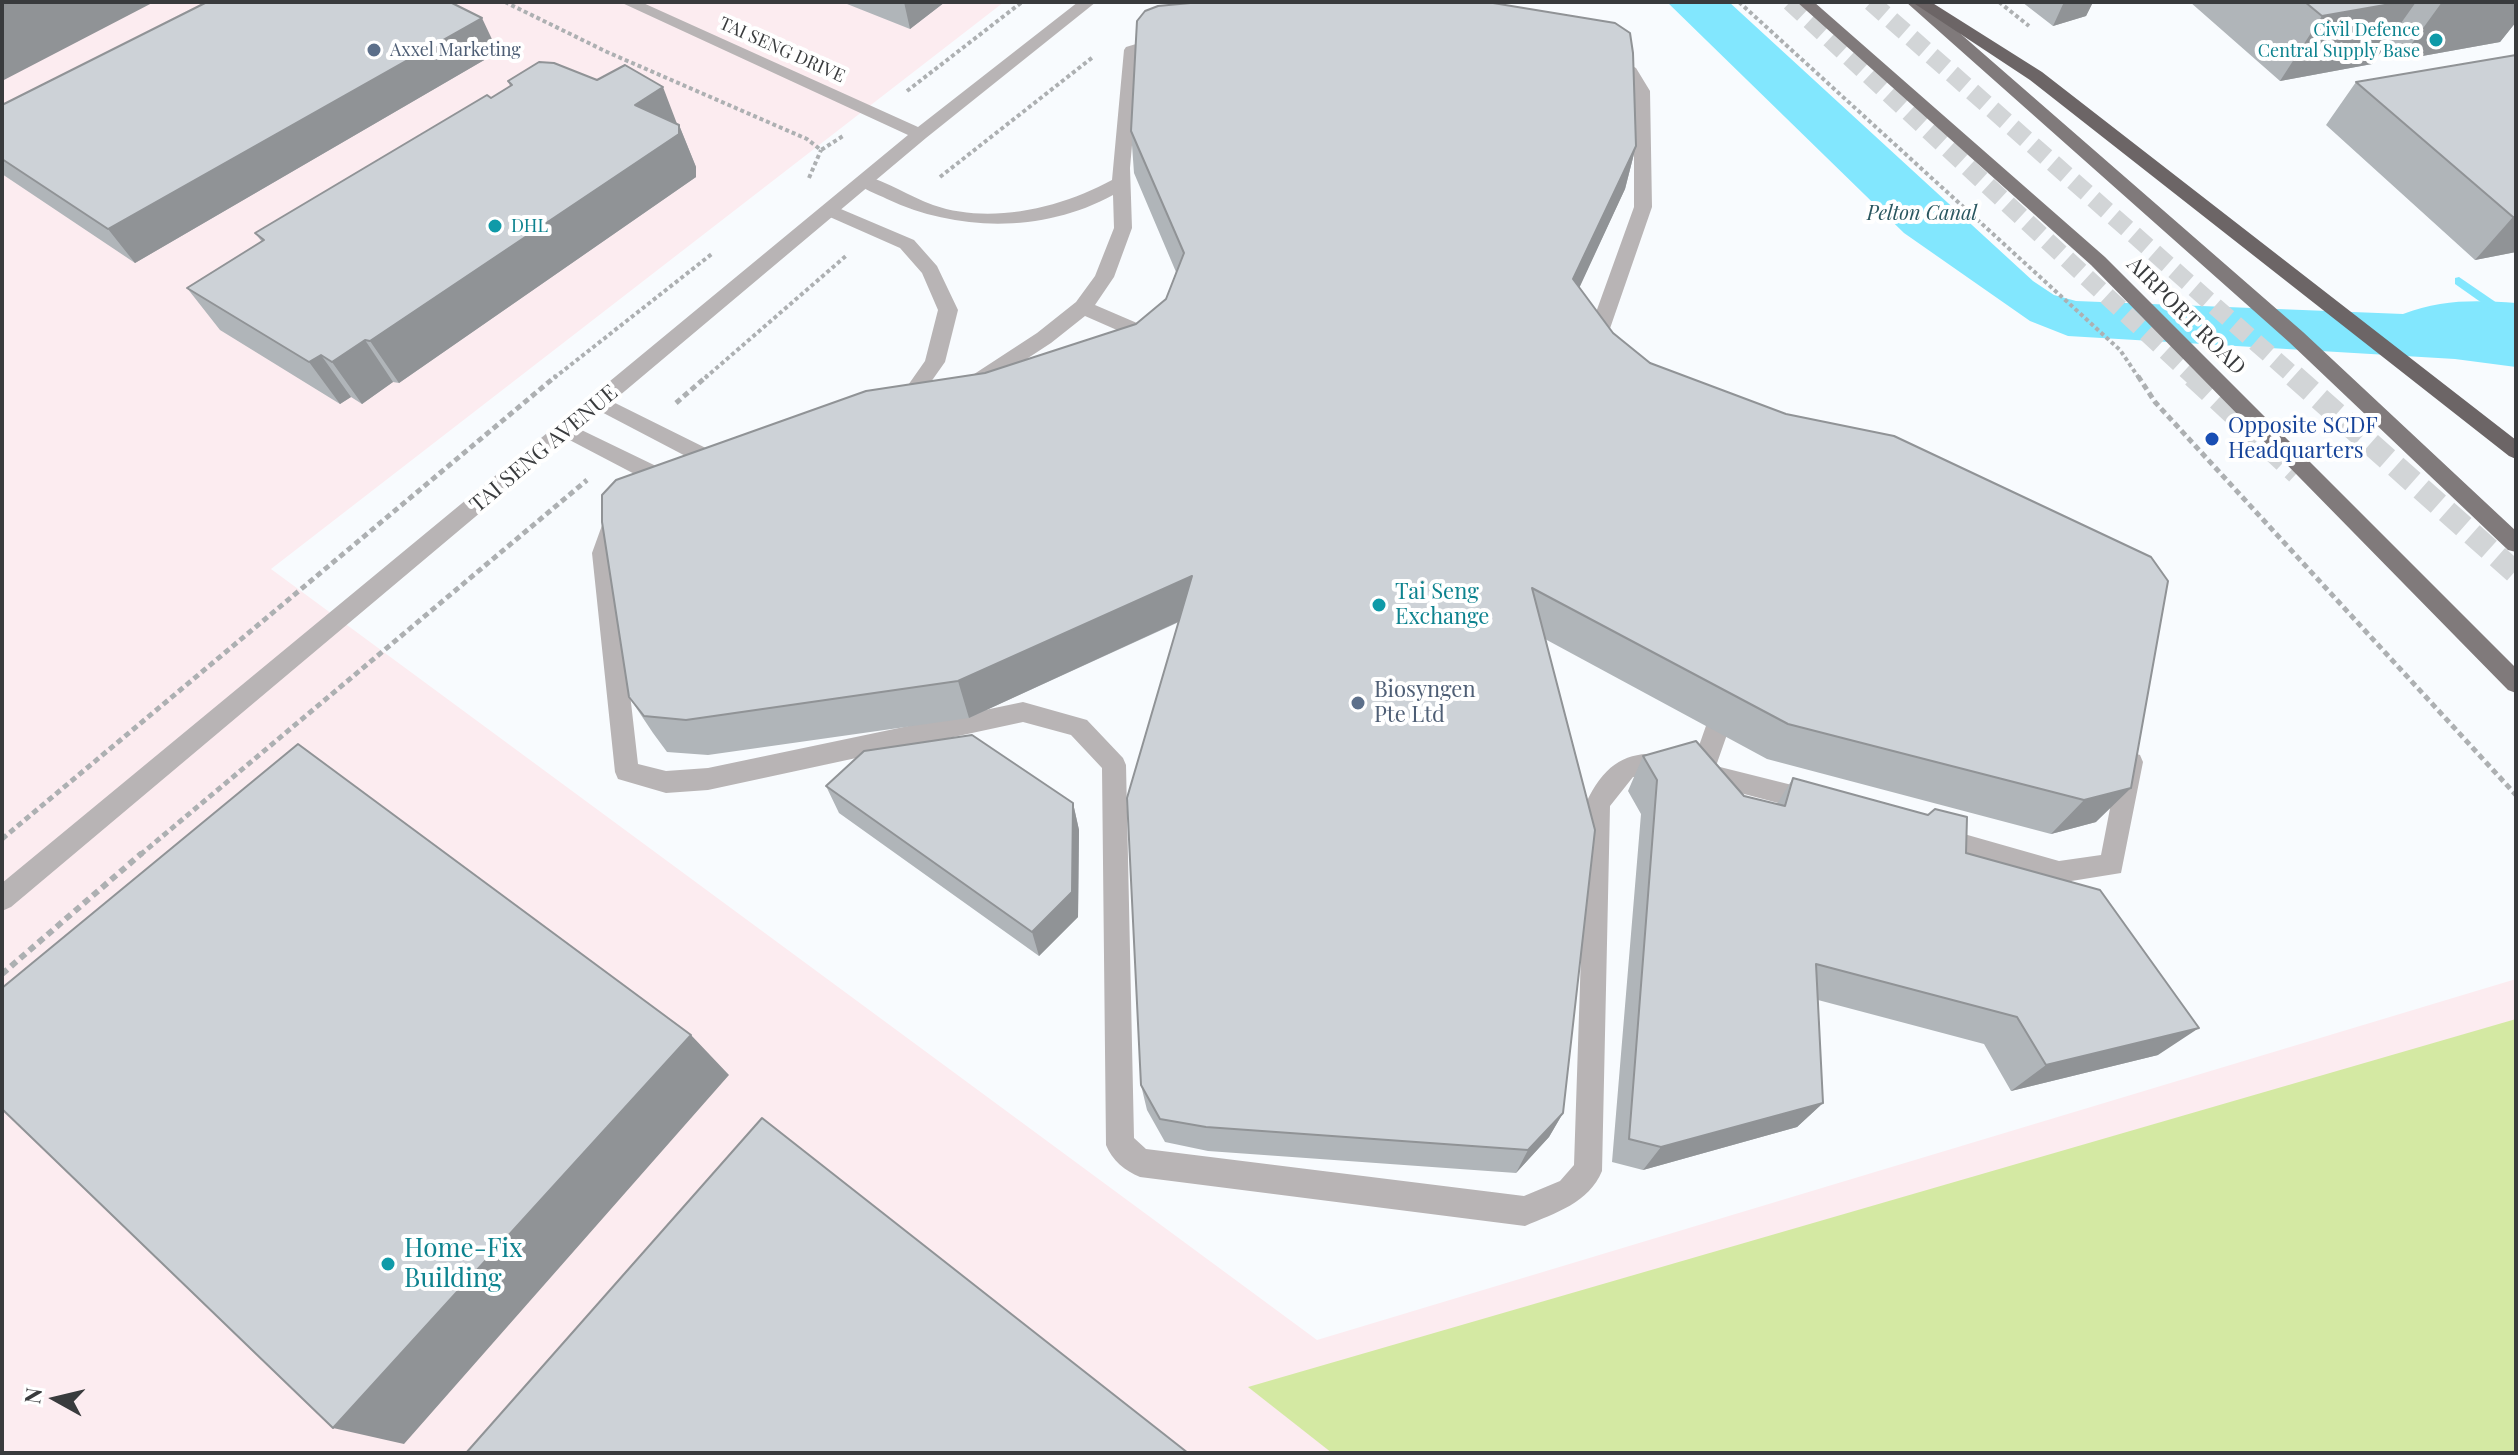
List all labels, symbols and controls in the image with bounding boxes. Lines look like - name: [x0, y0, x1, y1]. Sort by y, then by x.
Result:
- street label: TAI SENG DRIVE: [716, 13, 848, 87]
- place label: Civil Defence Central Supply Base: [2258, 19, 2420, 62]
- marker: Civil Defence Central Supply Base: [2427, 31, 2445, 49]
- place label: Axxel Marketing: [390, 39, 521, 61]
- marker: Axxel Marketing: [365, 41, 383, 59]
- water label: Pelton Canal: [1867, 202, 1977, 226]
- place label: DHL: [511, 215, 548, 237]
- marker: DHL: [486, 217, 504, 235]
- street label: AIRPORT ROAD: [2121, 251, 2251, 381]
- street label: TAI SENG AVENUE: [465, 380, 623, 518]
- place label: Opposite SCDF Headquarters: [2228, 413, 2378, 464]
- marker: Opposite SCDF Headquarters: [2203, 430, 2221, 448]
- place label: Tai Seng Exchange: [1395, 579, 1489, 630]
- marker: Tai Seng Exchange: [1370, 596, 1388, 614]
- place label: Biosyngen Pte Ltd: [1374, 677, 1476, 728]
- marker: Biosyngen Pte Ltd: [1349, 694, 1367, 712]
- place label: Home-Fix Building: [404, 1233, 523, 1294]
- marker: Home-Fix Building: [379, 1255, 397, 1273]
- north arrow: [16, 1359, 96, 1439]
- text: N: [16, 1386, 48, 1406]

